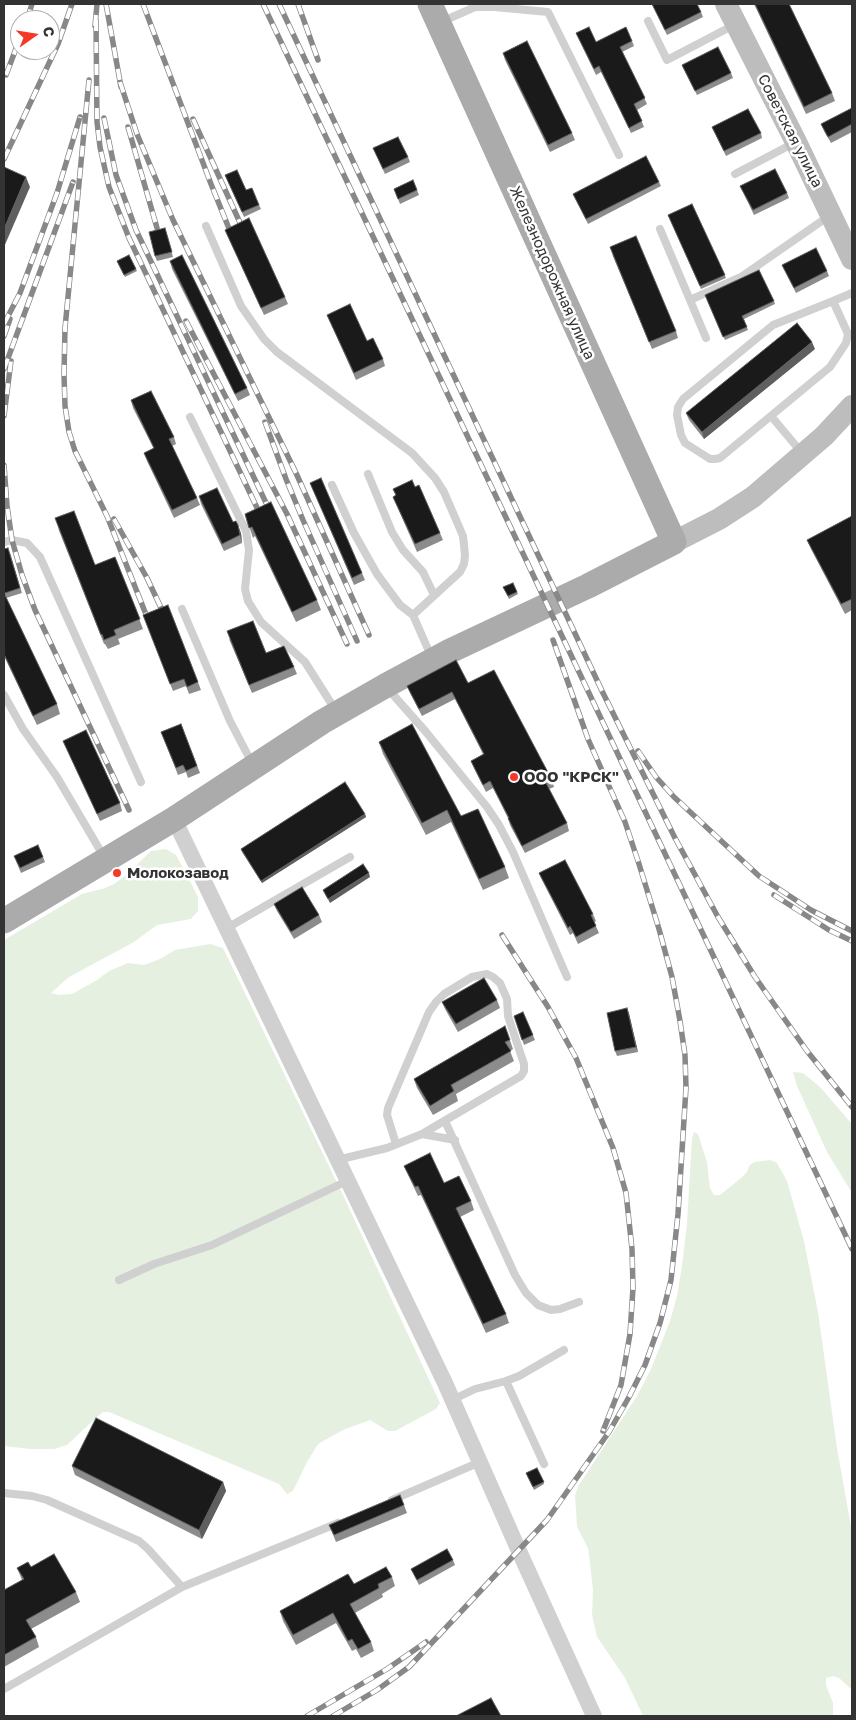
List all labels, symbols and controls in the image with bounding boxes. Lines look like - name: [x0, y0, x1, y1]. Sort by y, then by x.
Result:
- north arrow: [10, 10, 60, 60]
- text: С: [40, 25, 59, 38]
- street label: Советская улица: [754, 71, 826, 191]
- street label: Железнодорожная улица: [506, 184, 598, 362]
- place label: ООО "КРСК": [524, 768, 619, 786]
- marker: ООО "КРСК": [508, 771, 520, 783]
- place label: Молокозавод: [127, 864, 229, 882]
- marker: Молокозавод: [111, 867, 123, 879]

